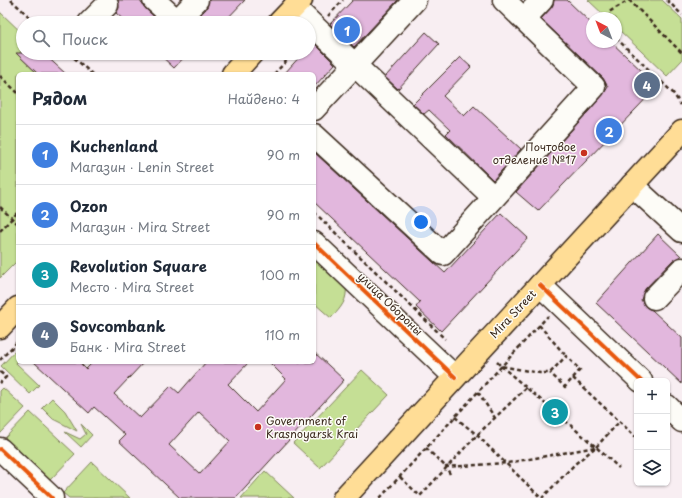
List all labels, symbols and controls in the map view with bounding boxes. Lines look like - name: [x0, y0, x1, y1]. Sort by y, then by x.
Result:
- north arrow: [586, 12, 622, 48]
- pin: 1: [334, 15, 360, 45]
- search box: [16, 16, 316, 60]
- icon: search: [30, 27, 52, 49]
- text: Поиск: [62, 27, 108, 50]
- pin: 4: [634, 70, 660, 100]
- text: Рядом: [32, 85, 87, 111]
- text: Найдено: 4: [228, 89, 300, 108]
- pin: 2: [596, 116, 622, 146]
- text: Kuchenland: [70, 134, 158, 157]
- place label: Почтовое отделение №17: [493, 138, 576, 168]
- text: 1: [42, 145, 48, 164]
- text: 90 m: [267, 145, 300, 164]
- marker: Почтовое отделение №17: [579, 148, 589, 158]
- text: Магазин · Lenin Street: [70, 157, 214, 176]
- text: Ozon: [70, 194, 108, 217]
- text: 2: [40, 205, 50, 224]
- text: 90 m: [267, 205, 300, 224]
- your location: [411, 212, 431, 232]
- text: Магазин · Mira Street: [70, 217, 210, 236]
- text: Revolution Square: [70, 254, 207, 277]
- text: 3: [41, 265, 49, 284]
- text: 100 m: [260, 265, 300, 284]
- street label: улица Обороны: [354, 268, 427, 339]
- text: Место · Mira Street: [70, 277, 194, 296]
- street label: Mira Street: [486, 285, 540, 342]
- text: Sovcombank: [70, 314, 166, 337]
- text: 4: [41, 325, 49, 344]
- text: 110 m: [265, 325, 300, 344]
- text: Банк · Mira Street: [70, 337, 186, 356]
- map controls: [634, 378, 670, 486]
- button: +: [634, 378, 670, 414]
- pin: 3: [542, 397, 568, 427]
- place label: Government of Krasnoyarsk Krai: [266, 412, 358, 442]
- button: −: [634, 414, 670, 450]
- marker: Government of Krasnoyarsk Krai: [253, 422, 263, 432]
- button: layers: [634, 450, 670, 486]

